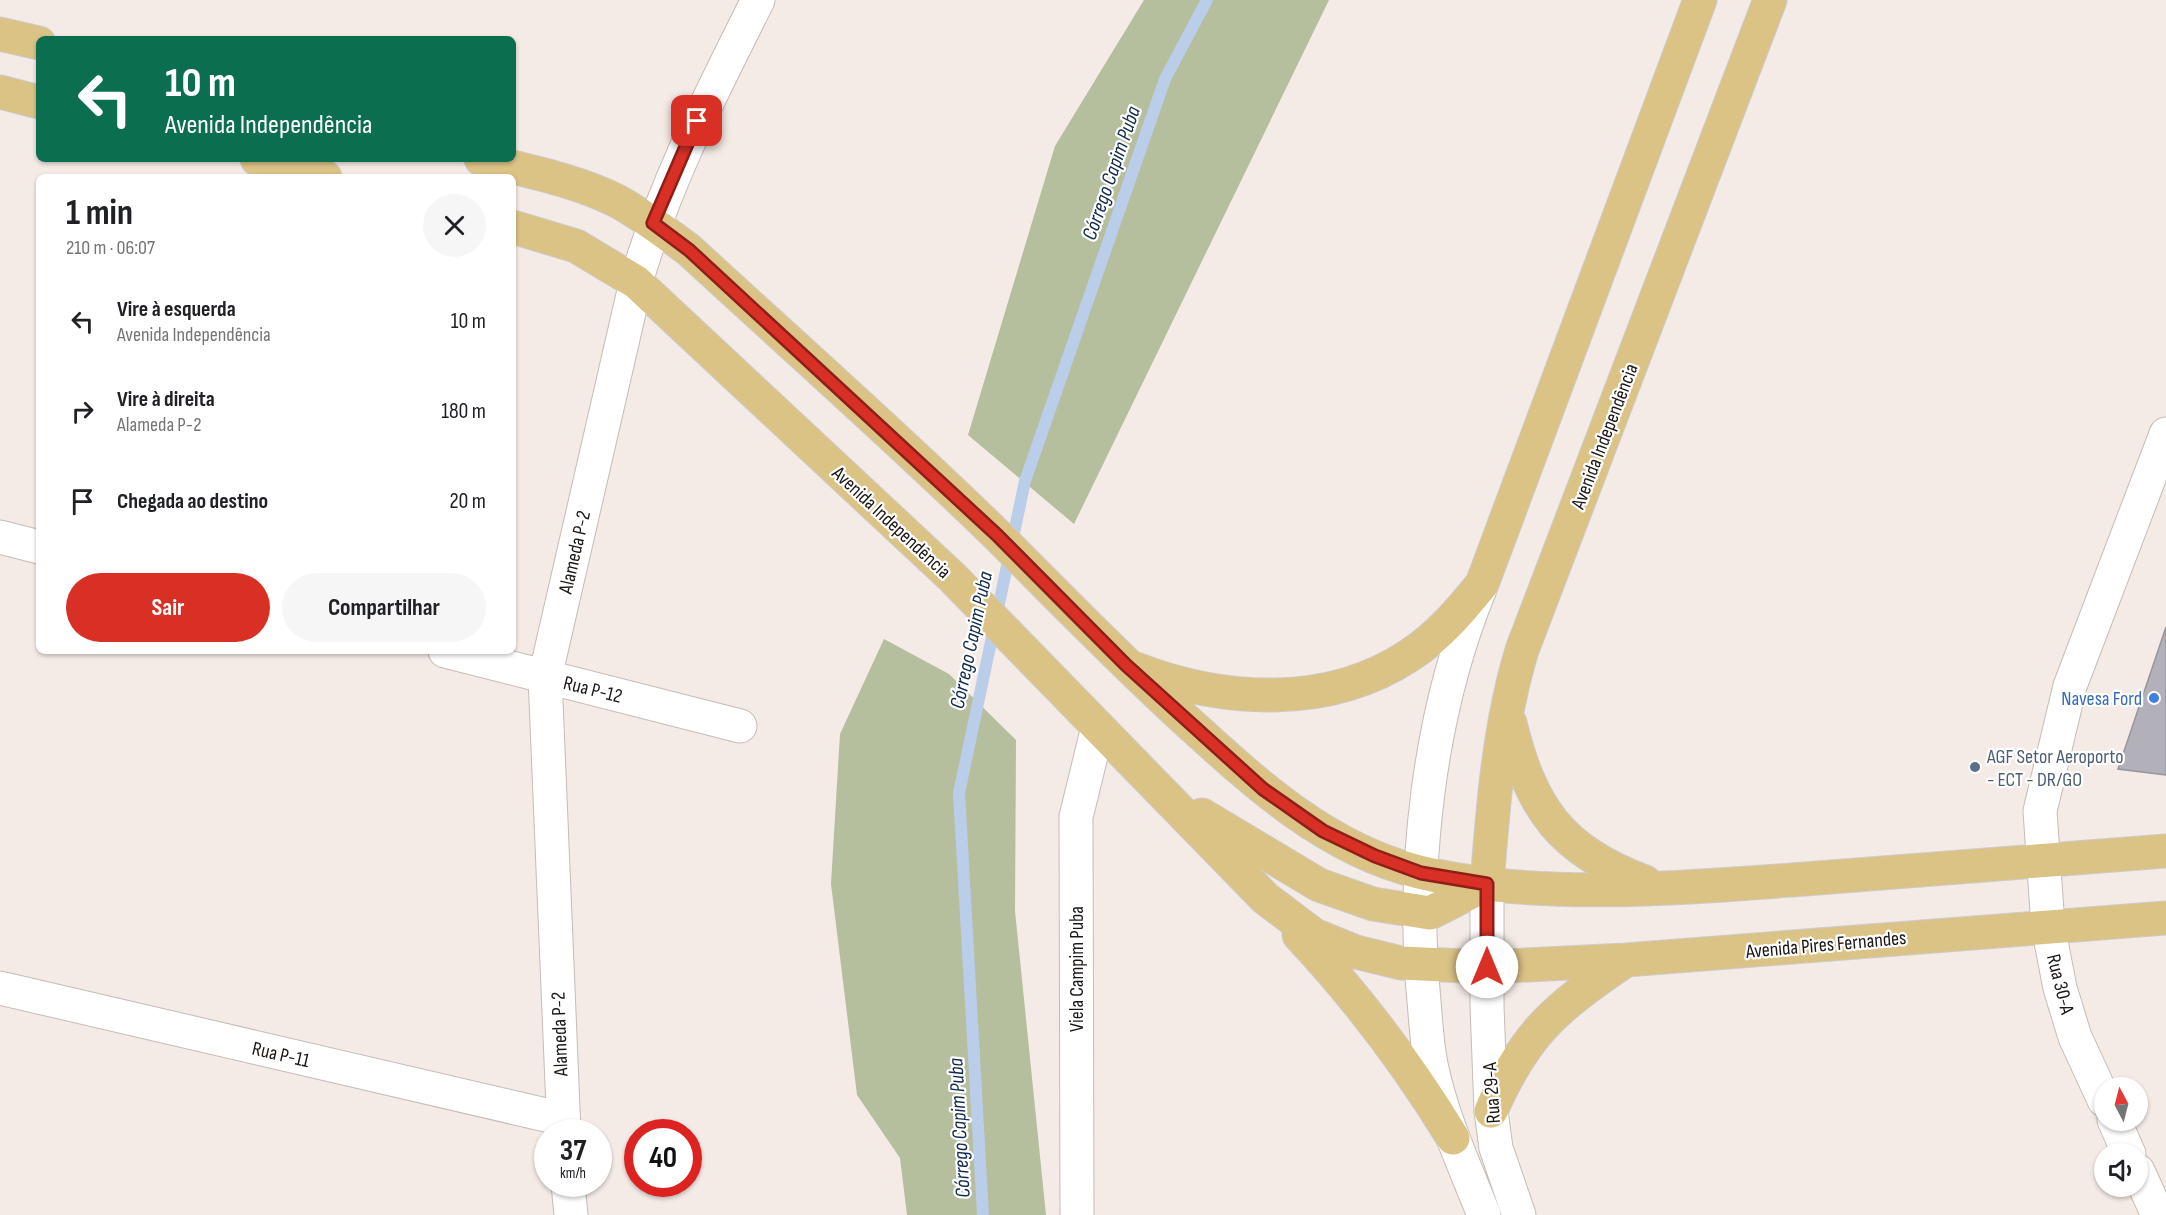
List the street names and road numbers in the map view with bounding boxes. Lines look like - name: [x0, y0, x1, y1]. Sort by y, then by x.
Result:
- street label: Avenida Independência: [1566, 360, 1644, 513]
- street label: Avenida Independência: [826, 461, 956, 584]
- street label: Alameda P-2: [554, 508, 596, 597]
- street label: Rua P-12: [561, 671, 625, 709]
- street label: Viela Campim Puba: [1065, 906, 1089, 1032]
- street label: Avenida Pires Fernandes: [1744, 926, 1907, 964]
- street label: Rua 30-A: [2041, 952, 2079, 1017]
- street label: Alameda P-2: [547, 991, 573, 1078]
- street label: Rua P-11: [250, 1037, 312, 1073]
- street label: Rua 29-A: [1478, 1061, 1506, 1124]

